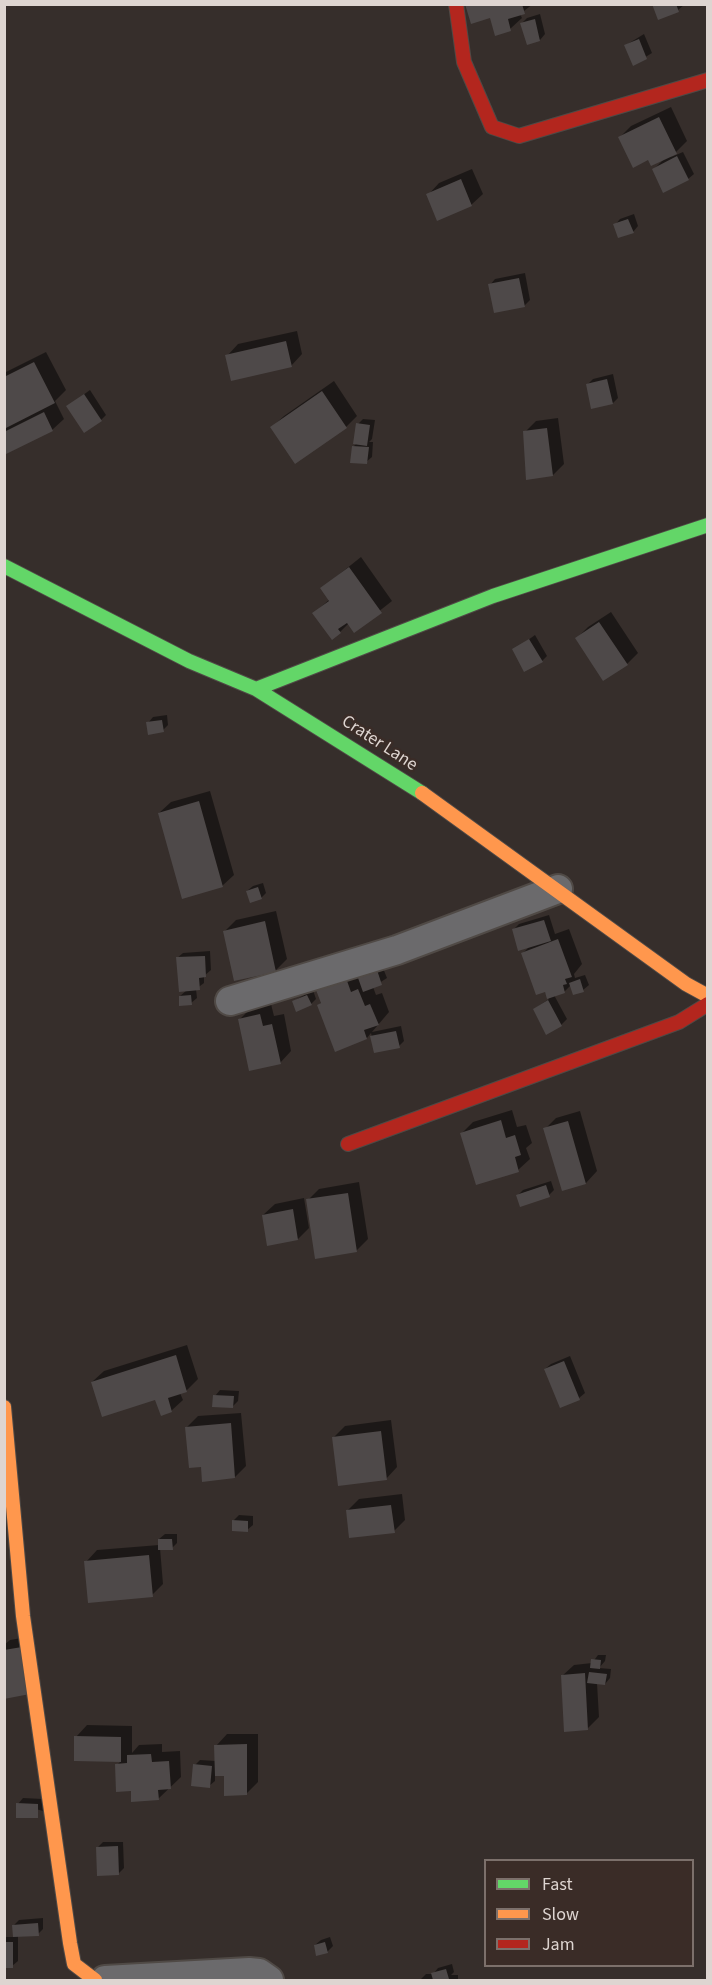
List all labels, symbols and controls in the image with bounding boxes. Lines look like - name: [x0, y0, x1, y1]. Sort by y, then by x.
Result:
- street label: Crater Lane: [337, 711, 421, 777]
- legend: [484, 1859, 694, 1967]
- text: Fast: [542, 1872, 573, 1897]
- text: Slow: [542, 1902, 579, 1927]
- text: Jam: [542, 1932, 575, 1957]

